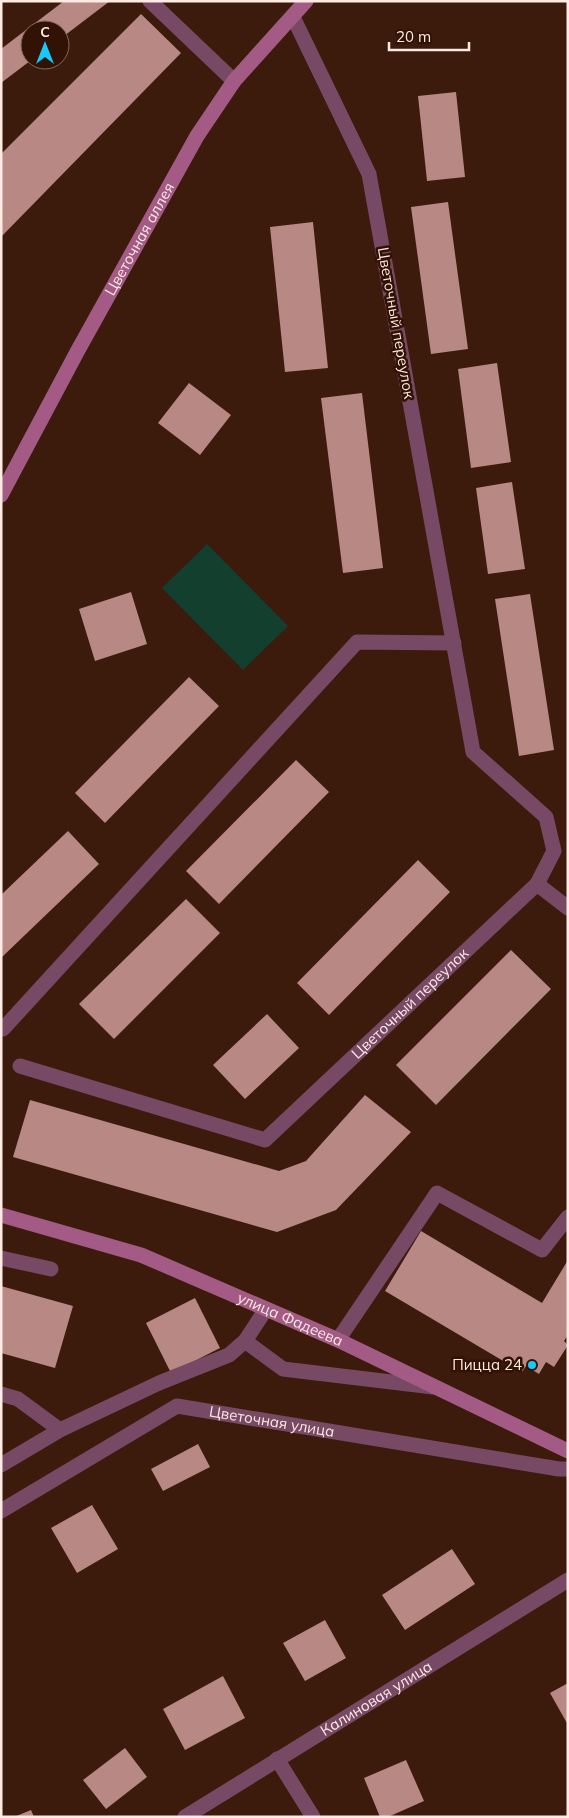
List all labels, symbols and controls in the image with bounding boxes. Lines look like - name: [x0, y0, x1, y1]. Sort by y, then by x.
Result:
- north arrow: [20, 20, 70, 70]
- scale bar: [389, 20, 469, 52]
- text: С: [40, 23, 50, 41]
- text: 20 m: [396, 27, 431, 46]
- street label: Цветочная аллея: [100, 179, 178, 299]
- street label: Цветочный переулок: [374, 246, 419, 401]
- street label: Цветочный переулок: [347, 943, 473, 1063]
- street label: улица Фадеева: [235, 1288, 346, 1350]
- place label: Пицца 24: [452, 1355, 522, 1374]
- marker: Пицца 24: [526, 1359, 538, 1371]
- street label: Цветочная улица: [208, 1401, 336, 1441]
- street label: Калиновая улица: [317, 1656, 435, 1740]

